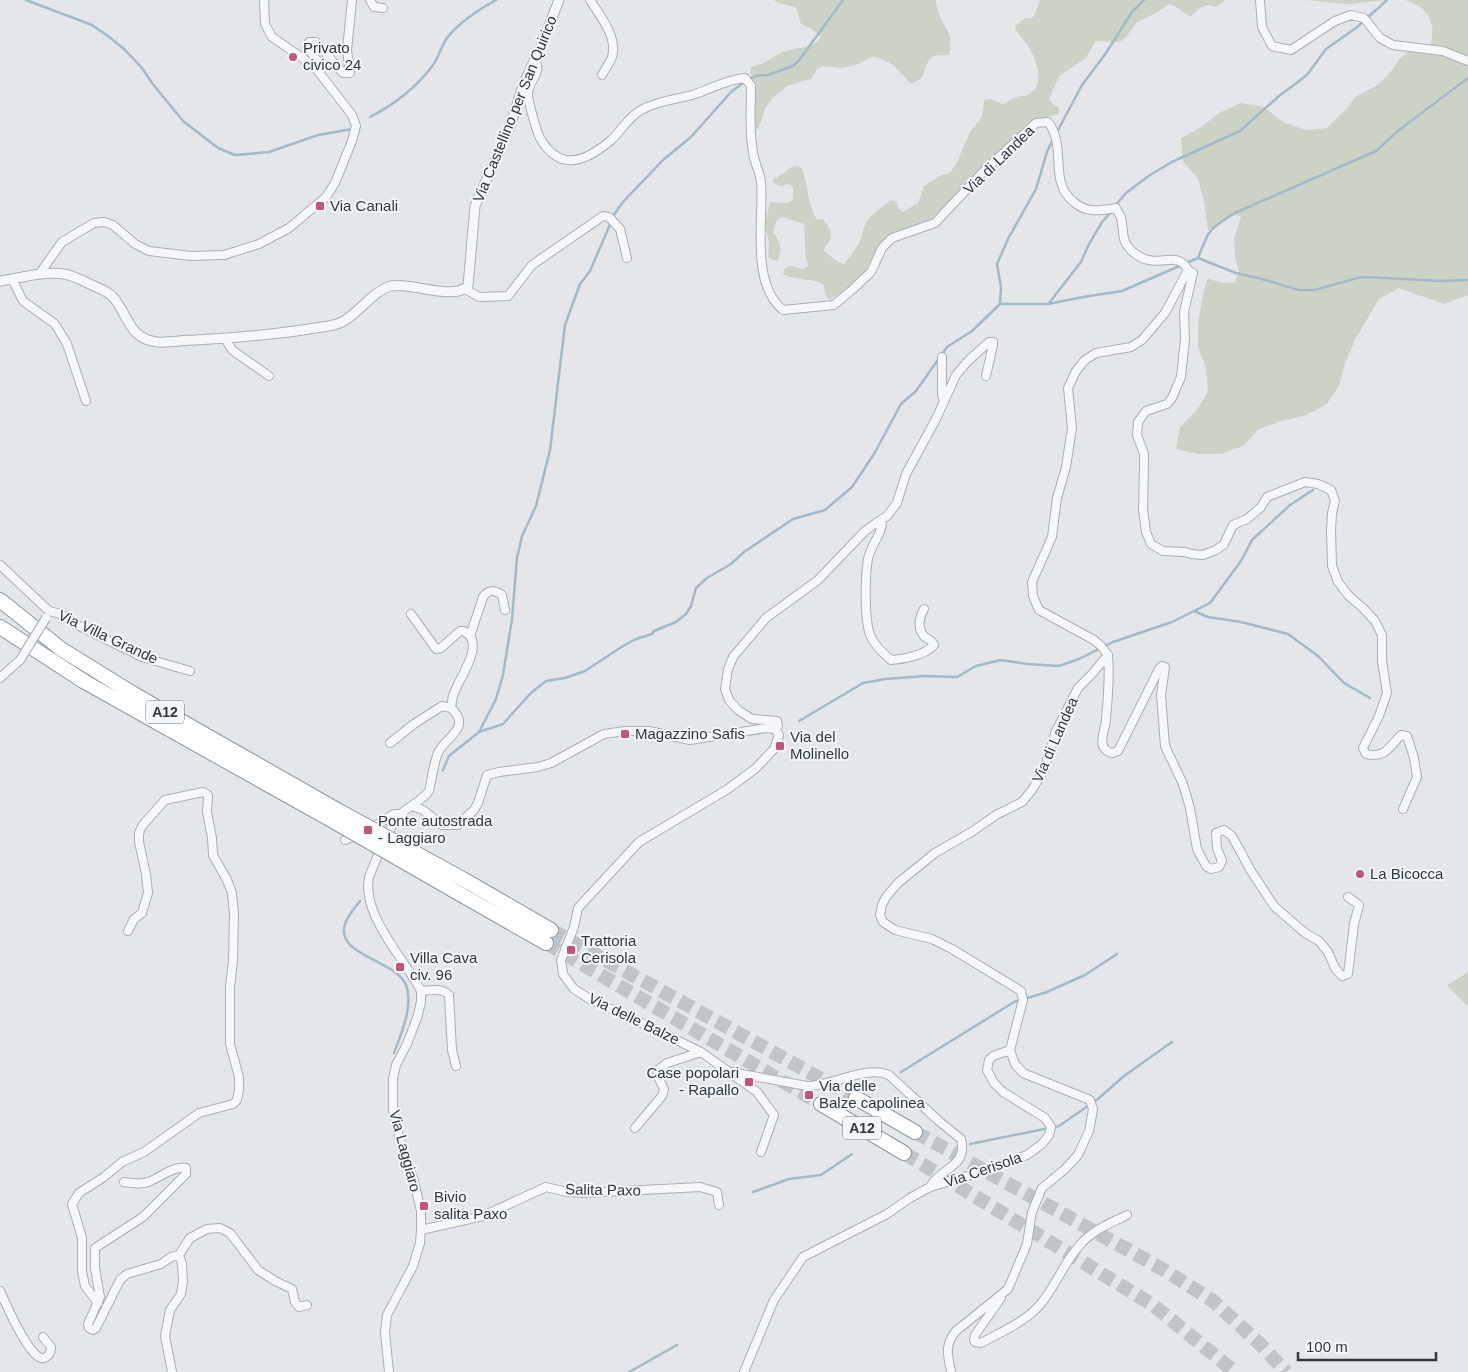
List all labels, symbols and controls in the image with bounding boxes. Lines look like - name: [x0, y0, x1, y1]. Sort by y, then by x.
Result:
- street label: Via Castellino per San Quirico: [469, 13, 560, 205]
- place label: Privato civico 24: [303, 39, 361, 73]
- marker: Privato civico 24: [287, 51, 299, 63]
- street label: Via di Landea: [960, 121, 1038, 198]
- place label: Via Canali: [330, 197, 398, 214]
- marker: Via Canali: [314, 200, 326, 212]
- street label: Via Villa Grande: [56, 606, 161, 667]
- street label: Via di Landea: [1028, 694, 1081, 785]
- road number: A12: [146, 700, 184, 724]
- place label: Magazzino Safis: [635, 725, 745, 742]
- marker: Magazzino Safis: [619, 728, 631, 740]
- place label: Via del Molinello: [790, 728, 849, 762]
- marker: Via del Molinello: [774, 740, 786, 752]
- place label: Ponte autostrada - Laggiaro: [378, 812, 493, 846]
- marker: Ponte autostrada - Laggiaro: [362, 824, 374, 836]
- place label: La Bicocca: [1370, 865, 1444, 882]
- marker: La Bicocca: [1354, 868, 1366, 880]
- place label: Trattoria Cerisola: [581, 932, 637, 966]
- marker: Trattoria Cerisola: [565, 944, 577, 956]
- place label: Villa Cava civ. 96: [410, 949, 478, 983]
- marker: Villa Cava civ. 96: [394, 961, 406, 973]
- street label: Via delle Balze: [586, 989, 682, 1048]
- place label: Case popolari - Rapallo: [646, 1064, 739, 1098]
- marker: Case popolari - Rapallo: [743, 1076, 755, 1088]
- place label: Via delle Balze capolinea: [819, 1077, 926, 1111]
- marker: Via delle Balze capolinea: [803, 1089, 815, 1101]
- street label: Via Laggiaro: [386, 1108, 425, 1194]
- road number: A12: [843, 1116, 881, 1140]
- street label: Via Cerisola: [942, 1148, 1024, 1191]
- street label: Salita Paxo: [565, 1180, 641, 1199]
- place label: Bivio salita Paxo: [434, 1188, 507, 1222]
- marker: Bivio salita Paxo: [418, 1200, 430, 1212]
- scale bar: [1298, 1330, 1436, 1362]
- text: 100 m: [1306, 1338, 1348, 1355]

